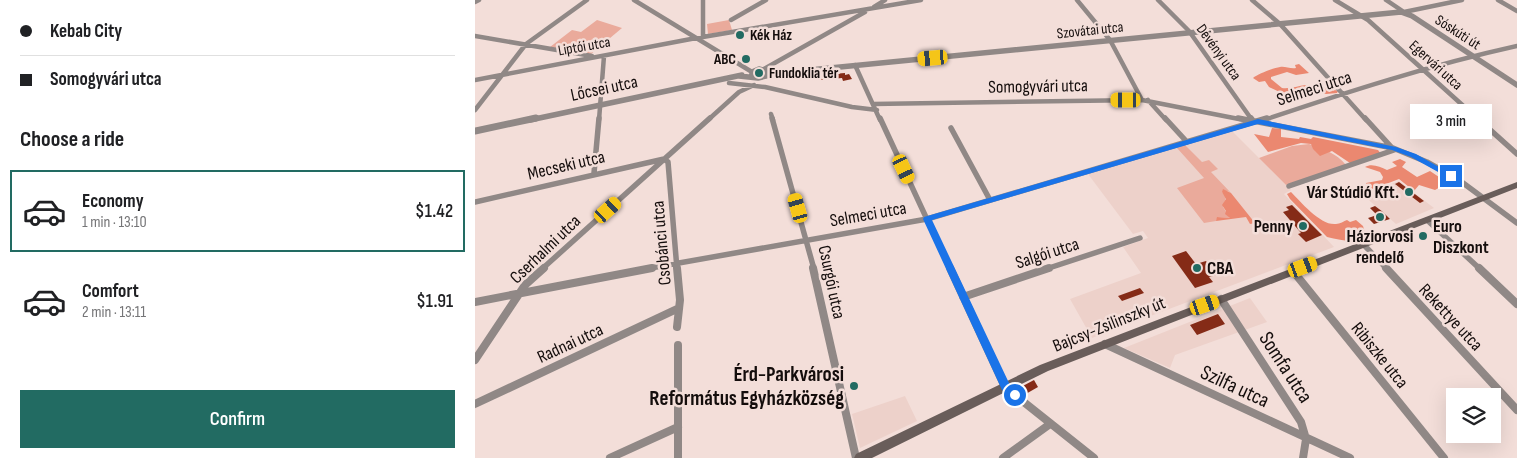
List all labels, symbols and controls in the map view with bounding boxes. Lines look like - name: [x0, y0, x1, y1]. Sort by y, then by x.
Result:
- street label: Sóskúti út: [1431, 11, 1484, 54]
- street label: Szovátai utca: [1056, 18, 1124, 43]
- text: Kebab City: [50, 20, 122, 43]
- street label: Dévényi utca: [1192, 21, 1245, 84]
- place label: Kék Ház: [750, 26, 792, 45]
- marker: Kék Ház: [734, 29, 746, 41]
- street label: Liptói utca: [556, 33, 612, 60]
- street label: Egervári utca: [1405, 36, 1467, 95]
- car: [917, 49, 948, 67]
- place label: ABC: [713, 50, 736, 69]
- marker: ABC: [740, 53, 752, 65]
- place label: Fundoklia tér: [769, 64, 839, 83]
- marker: Fundoklia tér: [753, 67, 765, 79]
- street label: Selmeci utca: [1274, 67, 1354, 110]
- text: Somogyvári utca: [50, 68, 162, 91]
- street label: Lőcsei utca: [569, 71, 640, 106]
- street label: Somogyvári utca: [988, 75, 1088, 98]
- car: [1111, 93, 1141, 108]
- callout: 3 min: [1410, 104, 1492, 138]
- text: 3 min: [1436, 112, 1466, 131]
- text: Choose a ride: [20, 126, 124, 153]
- street label: Mecseki utca: [525, 146, 607, 185]
- car: [890, 152, 917, 186]
- route end: [1440, 165, 1462, 187]
- place label: Vár Stúdió Kft.: [1306, 182, 1399, 203]
- marker: Vár Stúdió Kft.: [1403, 186, 1415, 198]
- icon: car: [22, 189, 67, 234]
- text: Economy: [82, 190, 144, 213]
- car: [786, 192, 809, 224]
- car: [591, 194, 624, 226]
- street label: Selmeci utca: [828, 197, 908, 232]
- text: $1.42: [415, 200, 453, 223]
- street label: Csobánci utca: [647, 200, 676, 286]
- street label: Cserhalmi utca: [506, 211, 585, 288]
- marker: Háziorvosi rendelő: [1374, 211, 1386, 223]
- text: 1 min · 13:10: [82, 213, 147, 232]
- place label: Penny: [1254, 216, 1293, 237]
- place label: Euro Diszkont: [1433, 216, 1489, 258]
- marker: Penny: [1297, 220, 1309, 232]
- place label: Háziorvosi rendelő: [1347, 226, 1413, 268]
- marker: Euro Diszkont: [1417, 230, 1429, 242]
- street label: Salgói utca: [1013, 233, 1082, 274]
- street label: Csurgói utca: [813, 243, 850, 321]
- car: [1286, 255, 1319, 279]
- place label: CBA: [1207, 258, 1234, 279]
- marker: CBA: [1191, 262, 1203, 274]
- icon: car: [22, 279, 67, 324]
- text: Comfort: [82, 280, 139, 303]
- street label: Rekettye utca: [1414, 280, 1487, 355]
- text: $1.91: [416, 290, 453, 313]
- street label: Bajcsy-Zsilinszky út: [1050, 292, 1169, 357]
- car: [1188, 293, 1221, 317]
- text: 2 min · 13:11: [82, 303, 146, 322]
- street label: Ribiszke utca: [1347, 318, 1413, 393]
- street label: Radnai utca: [534, 319, 606, 368]
- street label: Somfa utca: [1253, 327, 1318, 407]
- street label: Szilfa utca: [1197, 360, 1273, 413]
- place label: Érd-Parkvárosi Református Egyházközség: [649, 362, 844, 411]
- marker: Érd-Parkvárosi Református Egyházközség: [848, 380, 860, 392]
- route start: [1004, 384, 1026, 406]
- map controls: [1446, 388, 1501, 443]
- button: layers: [1446, 388, 1501, 443]
- button: Confirm: [20, 390, 455, 448]

